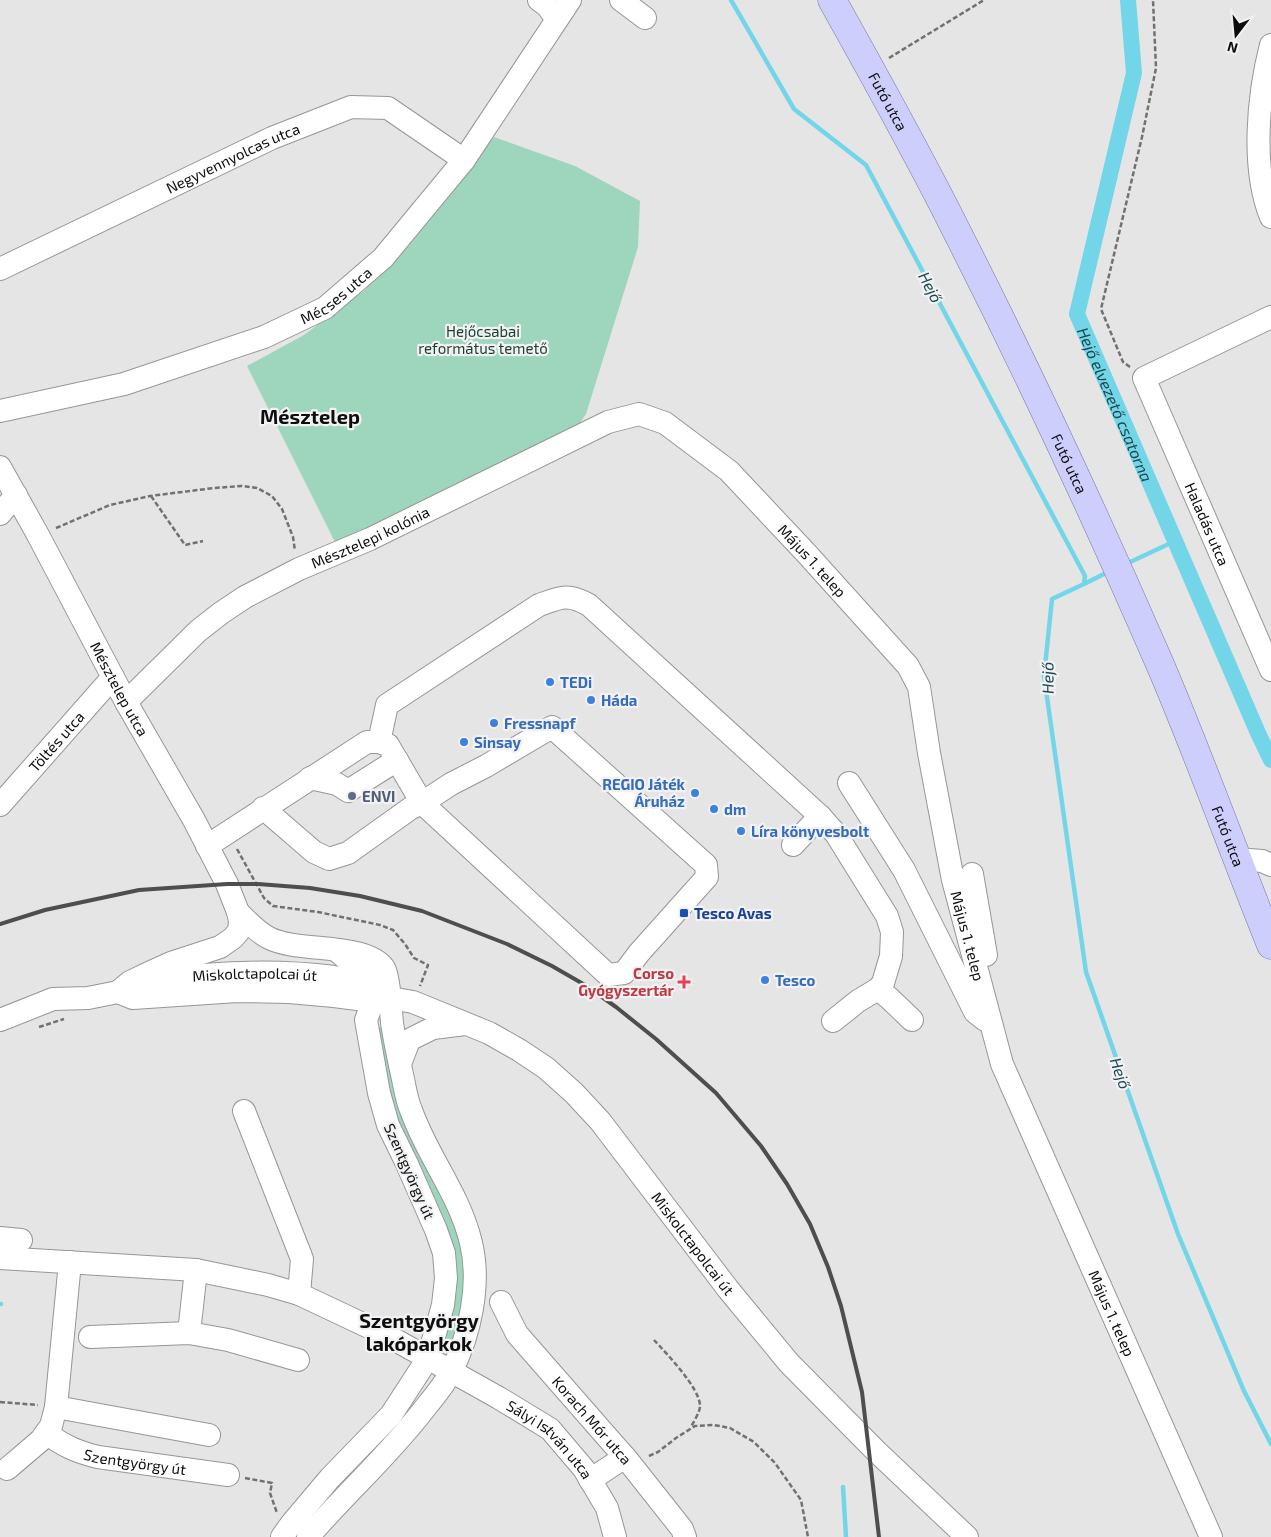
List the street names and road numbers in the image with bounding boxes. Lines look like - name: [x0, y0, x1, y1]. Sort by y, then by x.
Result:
- street label: Futó utca: [865, 69, 912, 134]
- street label: Negyvennyolcas utca: [163, 119, 302, 197]
- street label: Mécses utca: [297, 263, 375, 328]
- street label: Futó utca: [1048, 431, 1091, 496]
- street label: Haladás utca: [1182, 480, 1233, 568]
- street label: Mésztelepi kolónia: [308, 502, 432, 572]
- street label: Május 1. telep: [775, 520, 850, 600]
- street label: Mésztelep utca: [87, 638, 153, 739]
- street label: Töltés utca: [25, 707, 88, 775]
- street label: Futó utca: [1209, 803, 1248, 869]
- street label: Május 1. telep: [947, 889, 988, 983]
- street label: Miskolctapolcai út: [192, 964, 318, 985]
- street label: Szentgyörgy út: [381, 1120, 439, 1222]
- street label: Miskolctapolcai út: [648, 1188, 738, 1299]
- street label: Május 1. telep: [1085, 1267, 1139, 1359]
- street label: Korach Mór utca: [549, 1372, 636, 1468]
- street label: Sályi István utca: [503, 1396, 597, 1482]
- street label: Szentgyörgy út: [82, 1445, 187, 1478]

